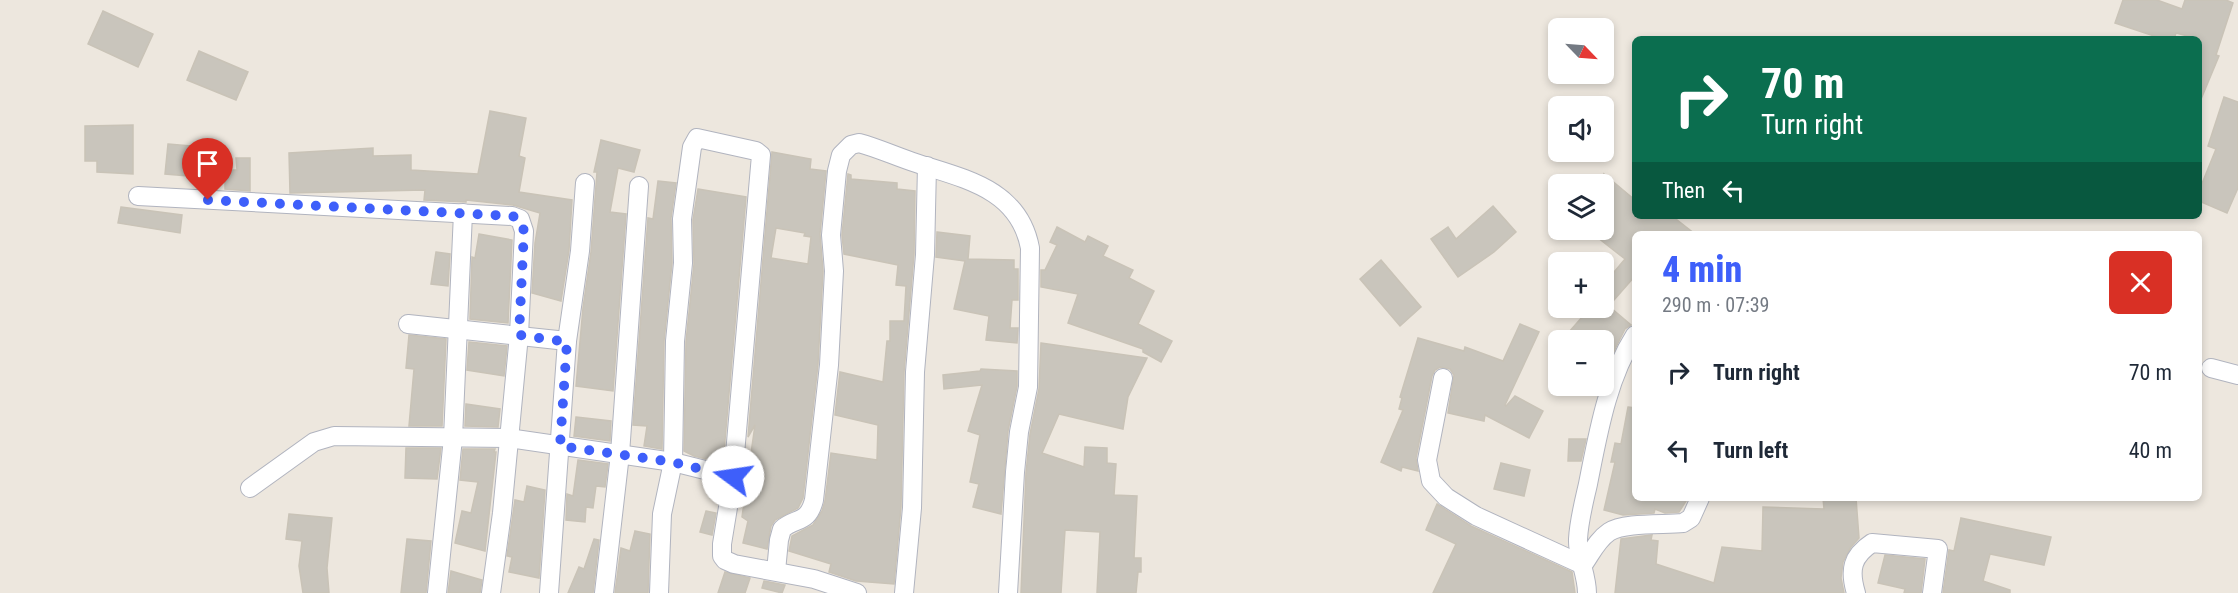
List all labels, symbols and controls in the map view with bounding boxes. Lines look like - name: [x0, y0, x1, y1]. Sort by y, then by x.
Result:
- north arrow: [1548, 18, 1614, 84]
- map controls: [1548, 18, 1614, 396]
- text: 70 m: [1761, 59, 1844, 108]
- icon: right: [1662, 60, 1740, 138]
- button: sound: [1548, 96, 1614, 162]
- text: Turn right: [1761, 109, 1863, 141]
- pin: [182, 138, 233, 200]
- icon: arrive: [191, 147, 224, 180]
- button: layers: [1548, 174, 1614, 240]
- icon: left: [1717, 174, 1750, 207]
- text: Then: [1662, 178, 1705, 203]
- text: 4 min: [1662, 249, 1742, 291]
- button: close: [2109, 251, 2172, 314]
- button: +: [1548, 252, 1614, 318]
- text: 290 m · 07:39: [1662, 293, 1769, 317]
- button: −: [1548, 330, 1614, 396]
- icon: right: [1662, 356, 1695, 389]
- text: Turn right: [1713, 360, 1800, 385]
- text: 70 m: [2129, 360, 2172, 385]
- icon: left: [1662, 434, 1695, 467]
- text: Turn left: [1713, 438, 1788, 463]
- text: 40 m: [2129, 438, 2172, 463]
- position arrow: [701, 445, 765, 509]

